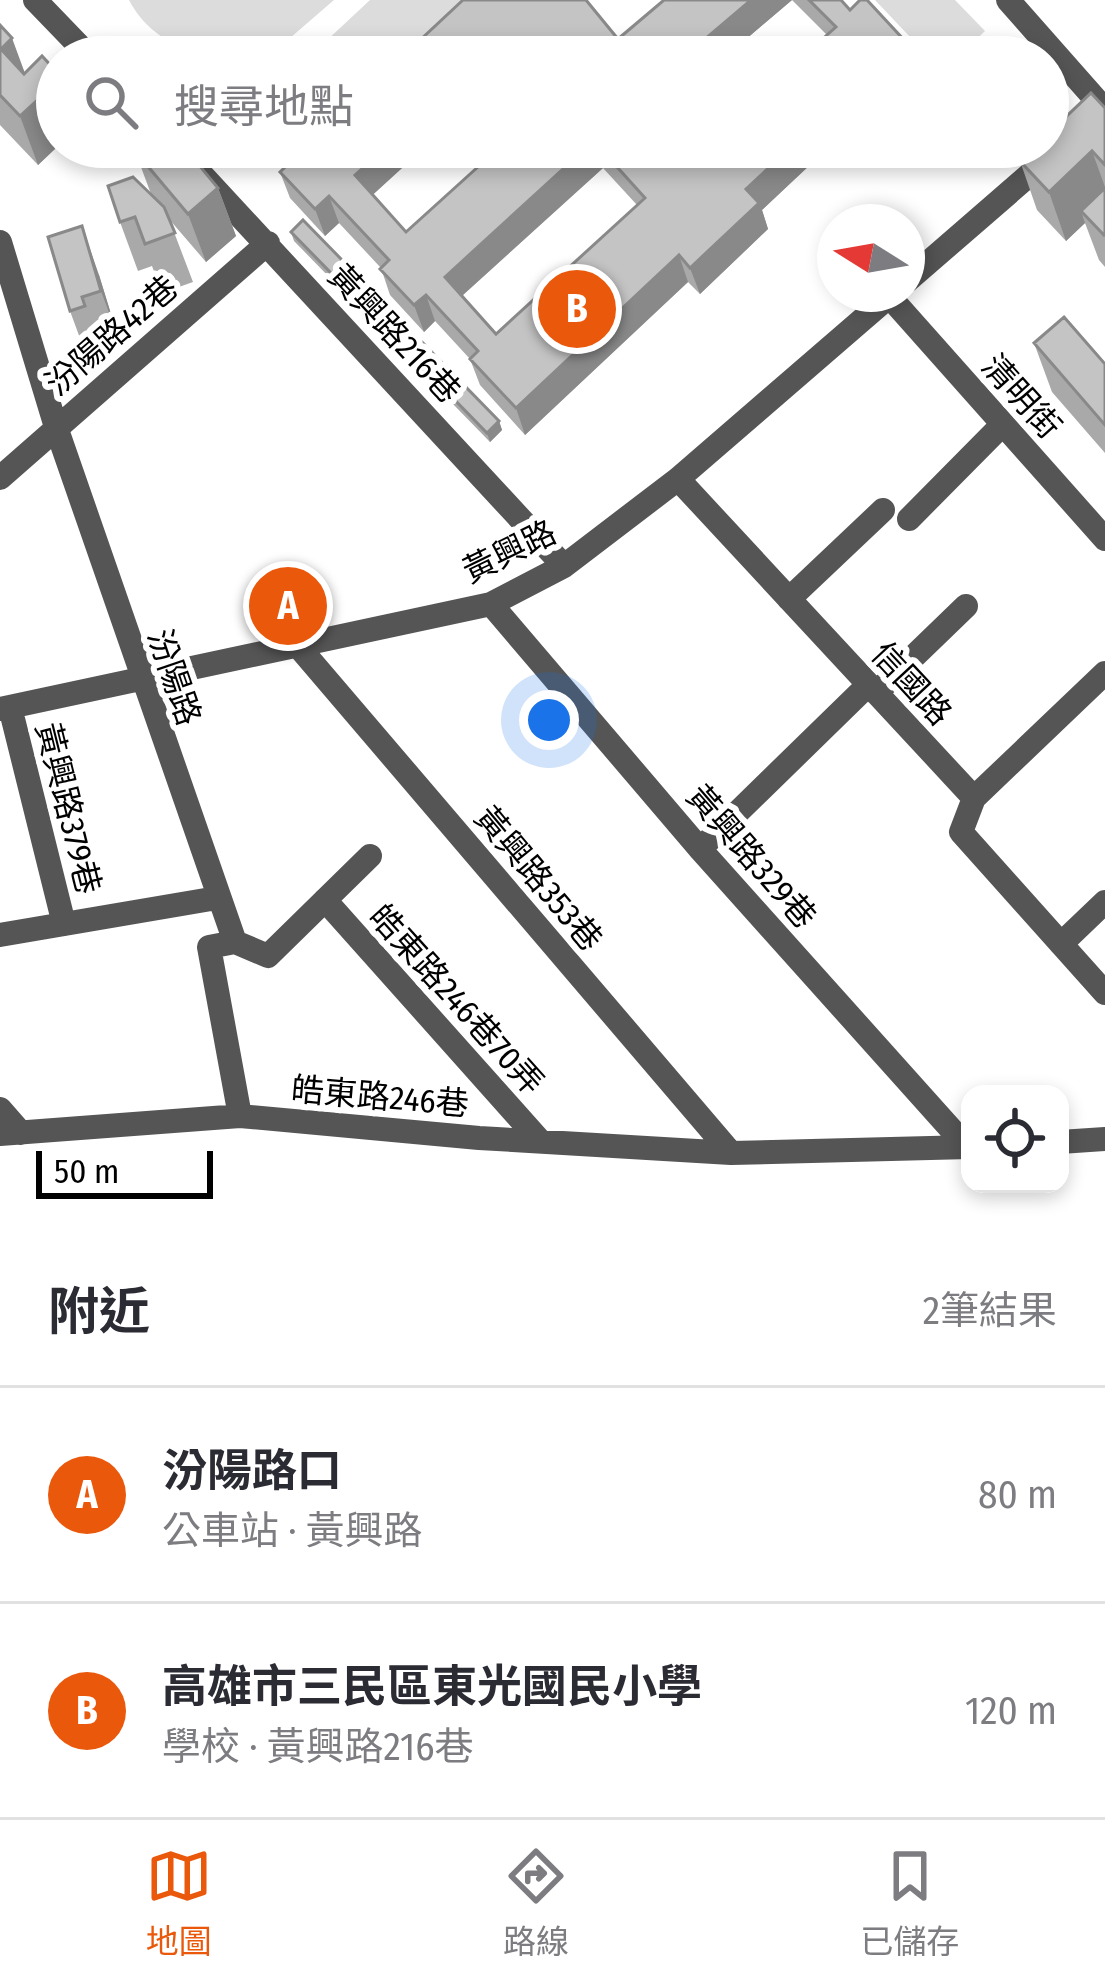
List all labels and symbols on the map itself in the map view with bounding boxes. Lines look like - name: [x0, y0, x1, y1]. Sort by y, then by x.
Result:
- north arrow: [817, 204, 925, 312]
- street label: 黃興路216巷: [320, 256, 469, 411]
- pin: B: [538, 264, 616, 354]
- street label: 汾陽路42巷: [37, 267, 186, 404]
- street label: 清明街: [973, 347, 1069, 447]
- street label: 黃興路: [456, 512, 563, 592]
- pin: A: [249, 561, 327, 651]
- street label: 汾陽路: [139, 624, 209, 731]
- street label: 信國路: [863, 634, 960, 734]
- your location: [519, 690, 579, 750]
- street label: 黃興路379巷: [27, 718, 109, 898]
- street label: 黃興路329巷: [678, 777, 824, 937]
- street label: 黃興路353巷: [466, 798, 610, 959]
- street label: 皓東路246巷70弄: [362, 896, 552, 1102]
- street label: 皓東路246巷: [289, 1069, 471, 1123]
- scale bar: [36, 1145, 213, 1198]

